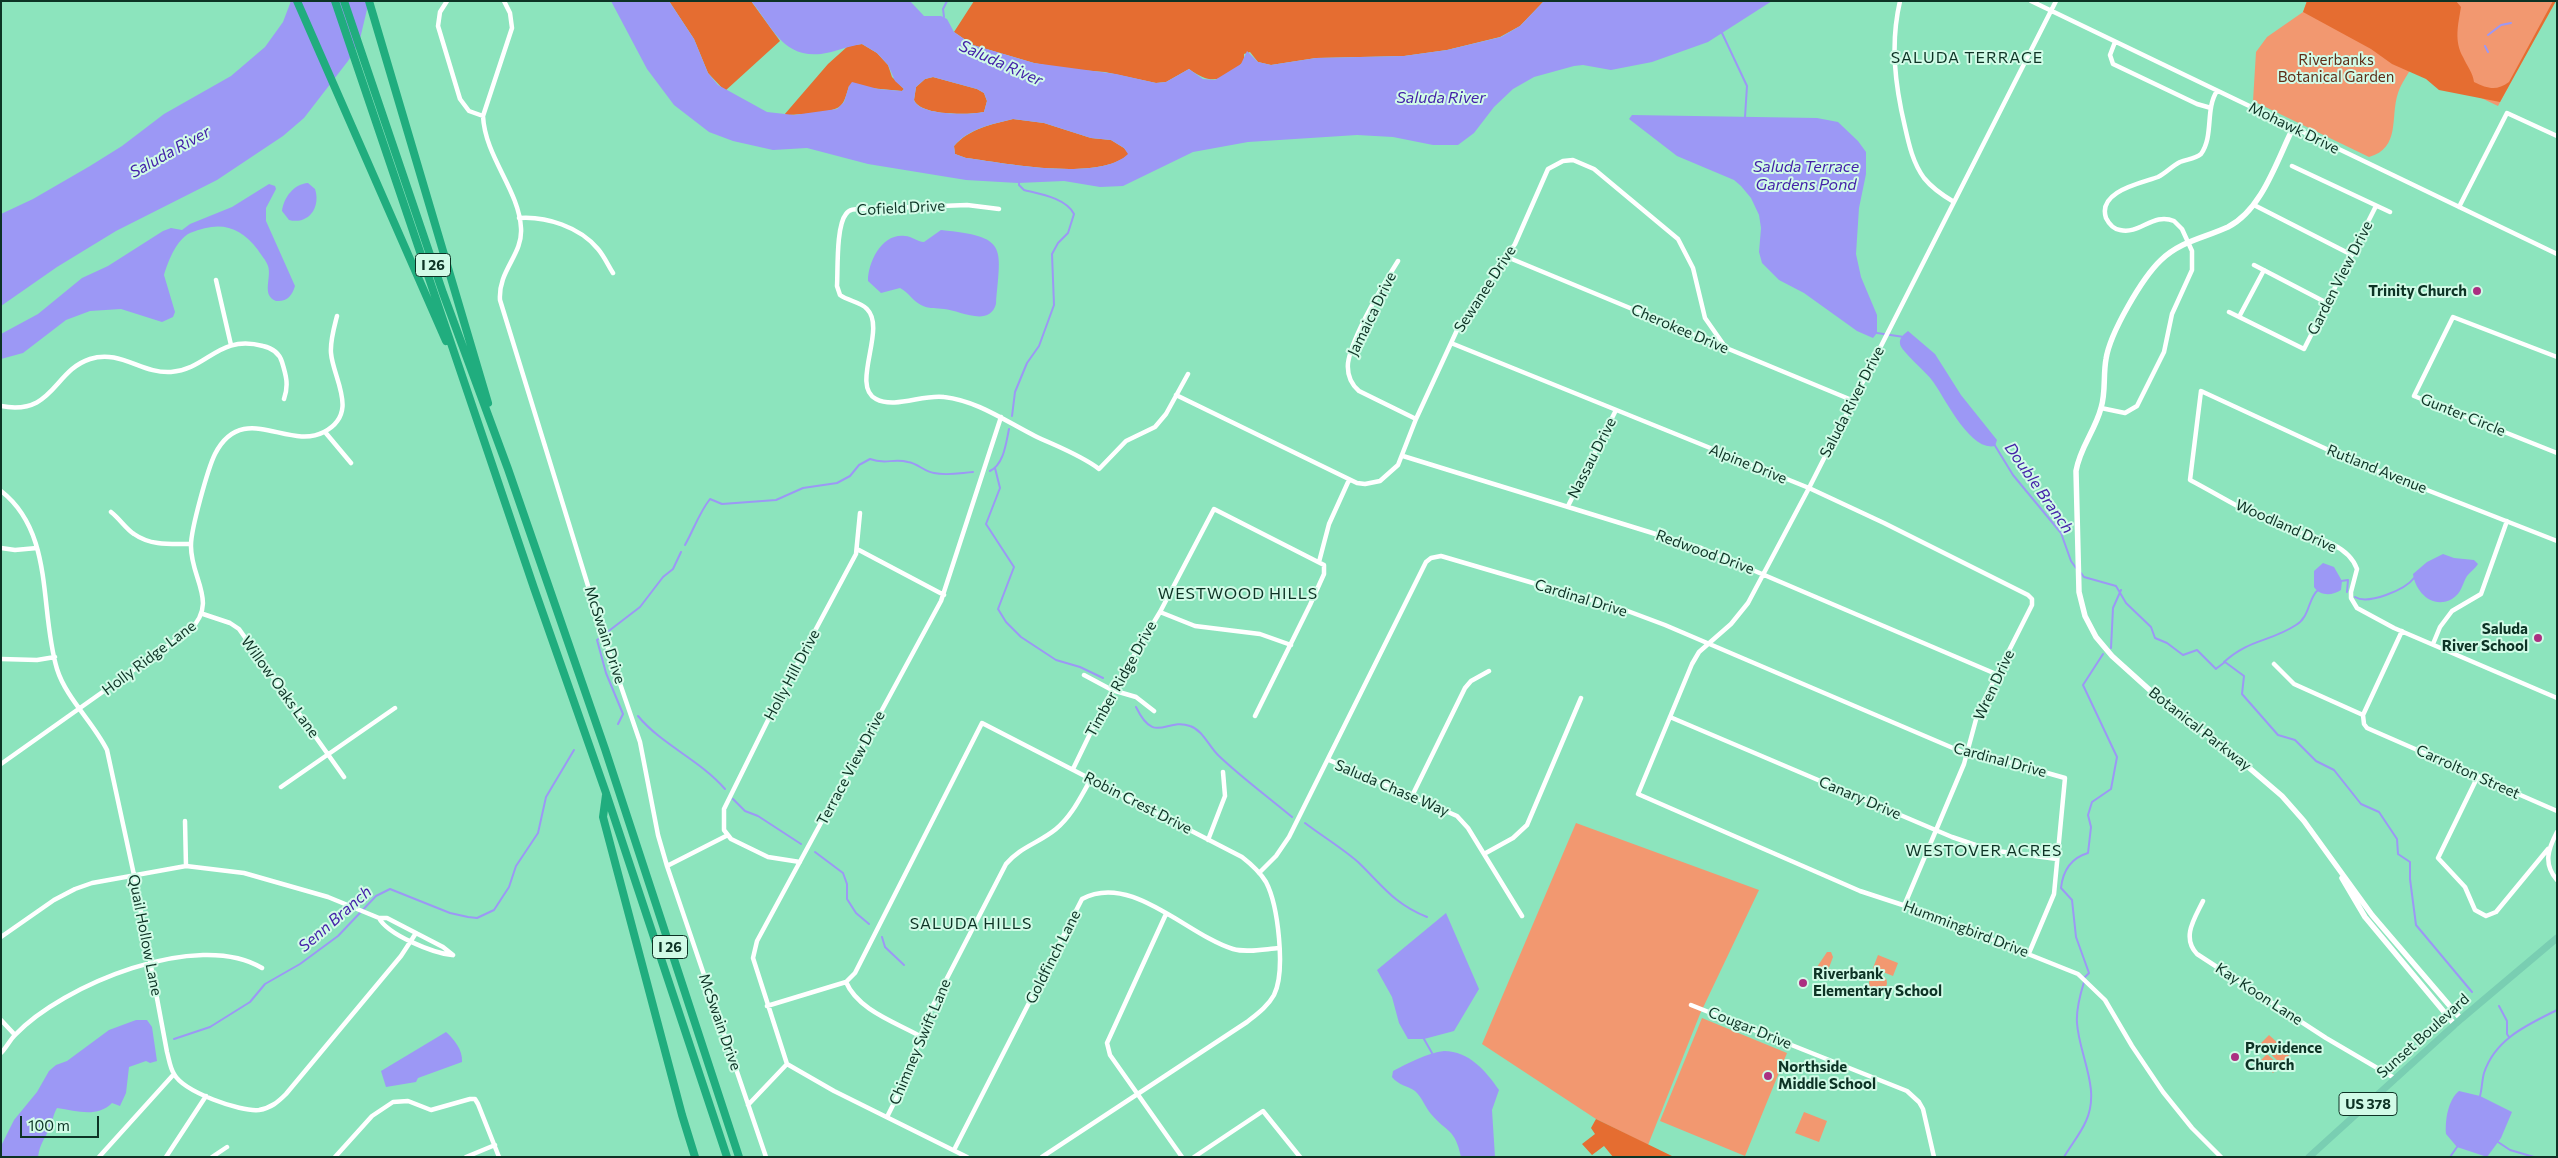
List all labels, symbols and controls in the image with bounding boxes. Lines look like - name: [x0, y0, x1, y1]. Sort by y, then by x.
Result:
- water label: Saluda River: [956, 36, 1046, 90]
- district label: SALUDA TERRACE: [1889, 48, 2045, 68]
- park label: Riverbanks Botanical Garden: [2278, 51, 2394, 86]
- water label: Saluda River: [1396, 88, 1486, 108]
- street label: Mohawk Drive: [2246, 98, 2342, 158]
- water label: Saluda River: [126, 122, 214, 182]
- water label: Saluda Terrace Gardens Pond: [1753, 157, 1859, 195]
- street label: Cofield Drive: [856, 197, 946, 219]
- street label: Garden View Drive: [2303, 218, 2377, 338]
- street label: Sewanee Drive: [1450, 242, 1520, 336]
- road number: I 26: [416, 254, 450, 276]
- street label: Jamaica Drive: [1344, 269, 1400, 359]
- place label: Trinity Church: [2368, 282, 2467, 300]
- marker: Trinity Church: [2471, 285, 2483, 297]
- street label: Cherokee Drive: [1629, 300, 1731, 358]
- street label: Saluda River Drive: [1816, 343, 1888, 461]
- street label: Gunter Circle: [2418, 390, 2508, 440]
- street label: Nassau Drive: [1564, 415, 1620, 501]
- water label: Double Branch: [2001, 439, 2077, 537]
- street label: Alpine Drive: [1706, 440, 1790, 488]
- street label: Rutland Avenue: [2324, 441, 2430, 497]
- street label: Woodland Drive: [2233, 496, 2339, 556]
- street label: Redwood Drive: [1653, 526, 1757, 578]
- street label: Cardinal Drive: [1533, 575, 1629, 621]
- street label: McSwain Drive: [581, 584, 629, 686]
- district label: WESTWOOD HILLS: [1156, 584, 1320, 604]
- street label: Holly Ridge Lane: [99, 617, 199, 699]
- street label: Timber Ridge Drive: [1082, 618, 1160, 740]
- place label: Saluda River School: [2442, 620, 2528, 655]
- street label: Holly Hill Drive: [761, 627, 823, 723]
- marker: Saluda River School: [2532, 632, 2544, 644]
- street label: Willow Oaks Lane: [237, 633, 323, 741]
- street label: Wren Drive: [1970, 647, 2018, 723]
- street label: Botanical Parkway: [2145, 683, 2255, 775]
- street label: Terrace View Drive: [813, 708, 889, 828]
- street label: Cardinal Drive: [1951, 739, 2049, 781]
- street label: Carrolton Street: [2413, 741, 2523, 803]
- street label: Saluda Chase Way: [1332, 756, 1452, 820]
- street label: Robin Crest Drive: [1081, 768, 1195, 838]
- street label: Canary Drive: [1816, 773, 1904, 823]
- district label: WESTOVER ACRES: [1904, 841, 2064, 861]
- street label: Quail Hollow Lane: [124, 873, 166, 997]
- water label: Senn Branch: [295, 882, 375, 956]
- street label: Hummingbird Drive: [1901, 897, 2031, 961]
- street label: Goldfinch Lane: [1022, 907, 1084, 1007]
- district label: SALUDA HILLS: [908, 914, 1034, 934]
- road number: I 26: [652, 936, 688, 959]
- street label: Kay Koon Lane: [2212, 959, 2306, 1029]
- place label: Riverbank Elementary School: [1813, 965, 1942, 1000]
- street label: McSwain Drive: [695, 971, 745, 1073]
- street label: Chimney Swift Lane: [885, 976, 955, 1108]
- marker: Riverbank Elementary School: [1797, 977, 1809, 989]
- street label: Sunset Boulevard: [2373, 990, 2473, 1082]
- street label: Cougar Drive: [1706, 1003, 1794, 1053]
- place label: Providence Church: [2245, 1039, 2322, 1074]
- marker: Providence Church: [2229, 1051, 2241, 1063]
- place label: Northside Middle School: [1778, 1058, 1876, 1093]
- marker: Northside Middle School: [1762, 1070, 1774, 1082]
- road number: US 378: [2339, 1092, 2397, 1116]
- scale bar: [22, 1106, 101, 1138]
- text: 100 m: [28, 1116, 70, 1134]

